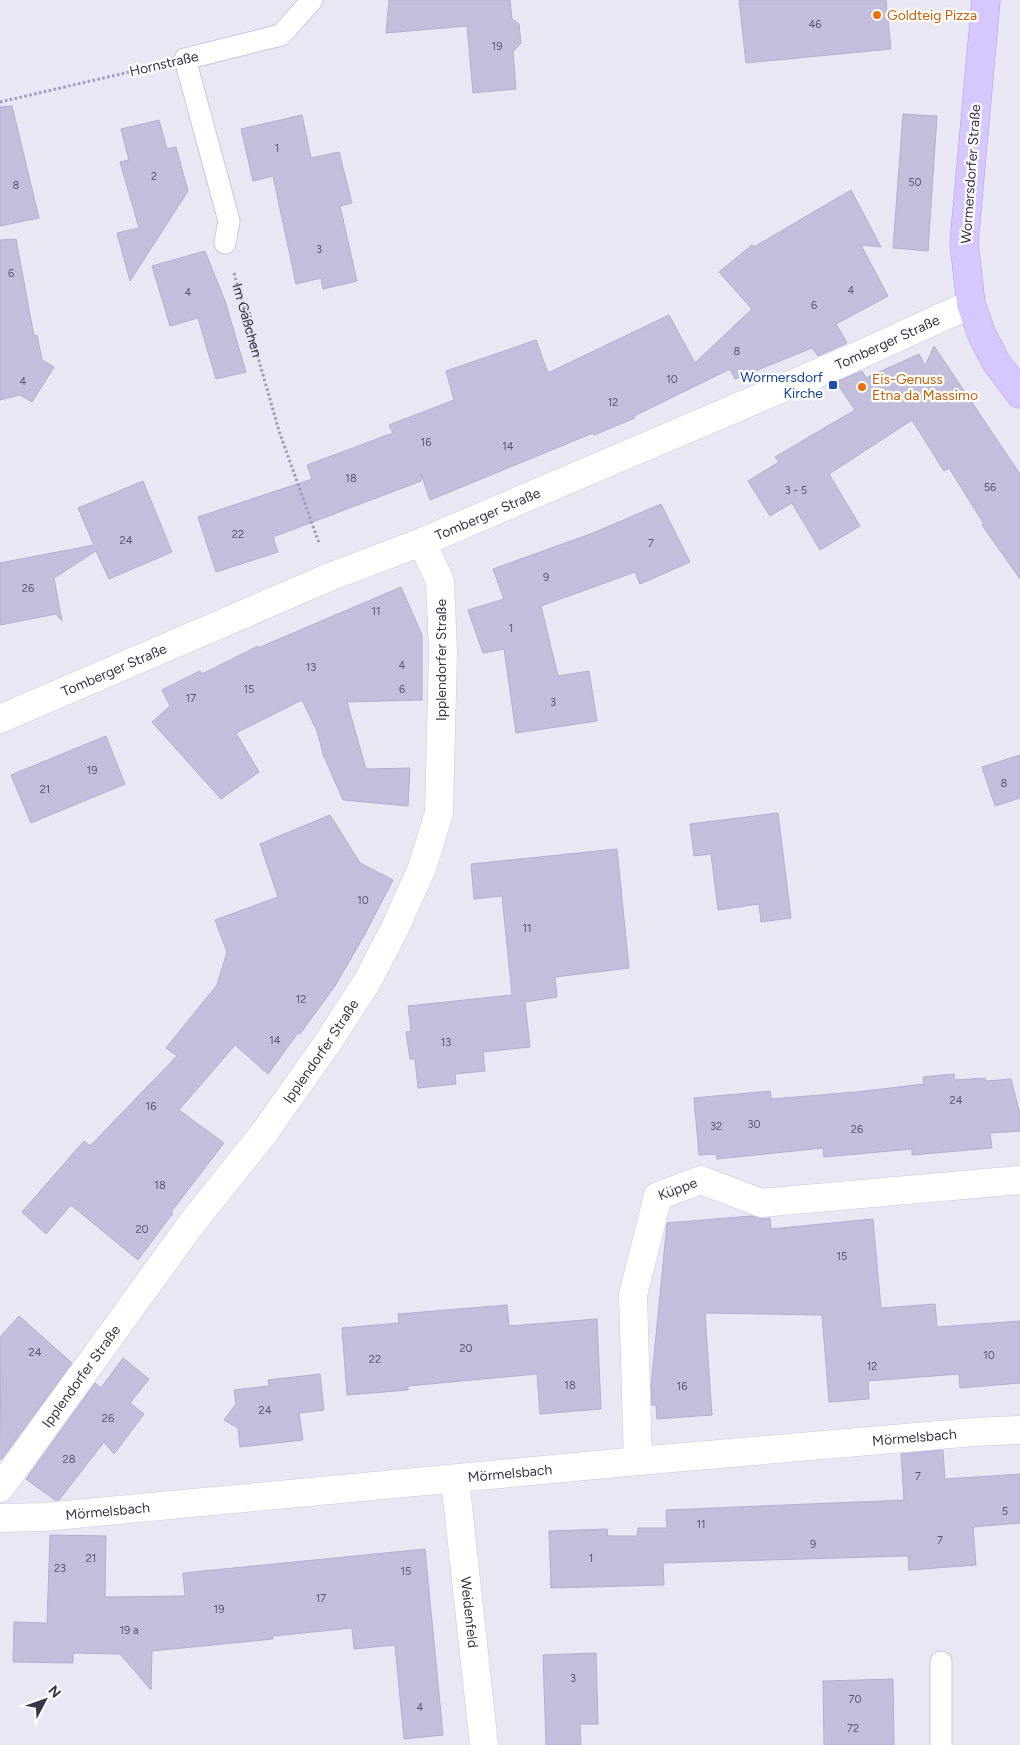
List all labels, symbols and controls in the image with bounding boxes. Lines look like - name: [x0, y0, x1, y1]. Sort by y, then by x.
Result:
- place label: Goldteig Pizza: [887, 7, 977, 24]
- marker: Goldteig Pizza: [871, 9, 883, 21]
- house number: 46: [808, 18, 822, 31]
- house number: 19: [492, 40, 502, 53]
- street label: Hornstraße: [128, 48, 201, 80]
- street label: Wormersdorfer Straße: [958, 103, 984, 244]
- house number: 1: [275, 142, 279, 155]
- house number: 2: [151, 170, 157, 183]
- house number: 50: [908, 176, 922, 189]
- house number: 8: [13, 179, 20, 192]
- house number: 3: [316, 243, 322, 256]
- house number: 6: [8, 267, 14, 280]
- street label: Im Gäßchen: [229, 281, 266, 359]
- house number: 4: [848, 284, 855, 297]
- house number: 4: [185, 286, 192, 299]
- house number: 6: [811, 299, 817, 312]
- street label: Tomberger Straße: [832, 311, 942, 373]
- house number: 8: [734, 345, 741, 358]
- place label: Wormersdorf Kirche: [740, 369, 824, 402]
- place label: Eis-Genuss Etna da Massimo: [872, 371, 978, 404]
- house number: 10: [666, 373, 678, 386]
- house number: 4: [20, 375, 27, 388]
- marker: Wormersdorf Kirche: [827, 379, 839, 391]
- marker: Eis-Genuss Etna da Massimo: [856, 381, 868, 393]
- house number: 12: [608, 396, 618, 409]
- house number: 16: [421, 436, 431, 449]
- house number: 14: [502, 440, 514, 453]
- house number: 18: [345, 472, 357, 485]
- house number: 56: [984, 481, 996, 494]
- street label: Tomberger Straße: [432, 484, 543, 544]
- house number: 3 - 5: [785, 484, 807, 497]
- house number: 22: [232, 528, 244, 541]
- house number: 24: [120, 534, 133, 547]
- house number: 7: [648, 537, 654, 550]
- house number: 9: [543, 571, 549, 584]
- house number: 26: [22, 582, 34, 595]
- street label: Ipplendorfer Straße: [433, 599, 450, 721]
- house number: 11: [371, 605, 381, 618]
- house number: 1: [509, 622, 513, 635]
- street label: Tomberger Straße: [59, 640, 169, 700]
- house number: 4: [399, 659, 406, 672]
- house number: 13: [306, 661, 316, 674]
- house number: 15: [244, 683, 254, 696]
- house number: 6: [399, 683, 405, 696]
- house number: 17: [186, 692, 196, 705]
- house number: 3: [550, 696, 556, 709]
- house number: 19: [87, 764, 97, 777]
- house number: 8: [1001, 777, 1008, 790]
- house number: 21: [40, 783, 50, 796]
- house number: 10: [357, 894, 369, 907]
- house number: 11: [522, 922, 532, 935]
- house number: 12: [296, 993, 306, 1006]
- street label: Ipplendorfer Straße: [279, 996, 362, 1107]
- house number: 14: [269, 1034, 281, 1047]
- house number: 13: [441, 1036, 451, 1049]
- house number: 24: [950, 1094, 963, 1107]
- house number: 16: [146, 1100, 156, 1113]
- house number: 30: [747, 1118, 761, 1131]
- house number: 32: [710, 1120, 722, 1133]
- house number: 26: [851, 1123, 863, 1136]
- street label: Küppe: [656, 1174, 700, 1204]
- house number: 18: [154, 1179, 166, 1192]
- house number: 20: [135, 1223, 149, 1236]
- house number: 15: [837, 1250, 847, 1263]
- street label: Ipplendorfer Straße: [38, 1321, 124, 1431]
- house number: 20: [459, 1342, 473, 1355]
- house number: 24: [29, 1346, 42, 1359]
- house number: 10: [983, 1349, 995, 1362]
- house number: 22: [369, 1353, 381, 1366]
- house number: 12: [867, 1360, 877, 1373]
- house number: 18: [564, 1379, 576, 1392]
- house number: 16: [677, 1380, 687, 1393]
- house number: 24: [259, 1404, 272, 1417]
- house number: 26: [102, 1412, 114, 1425]
- street label: Mörmelsbach: [871, 1425, 957, 1449]
- house number: 28: [63, 1453, 76, 1466]
- street label: Mörmelsbach: [467, 1461, 553, 1486]
- house number: 7: [915, 1470, 921, 1483]
- street label: Mörmelsbach: [65, 1499, 151, 1523]
- house number: 5: [1002, 1505, 1008, 1518]
- house number: 11: [696, 1518, 706, 1531]
- house number: 7: [937, 1534, 943, 1547]
- house number: 9: [810, 1538, 816, 1551]
- house number: 21: [86, 1552, 96, 1565]
- house number: 1: [589, 1552, 593, 1565]
- house number: 23: [54, 1562, 66, 1575]
- house number: 15: [401, 1565, 411, 1578]
- street label: Weidenfeld: [457, 1576, 482, 1649]
- house number: 17: [316, 1592, 326, 1605]
- house number: 19: [214, 1603, 224, 1616]
- house number: 19 a: [119, 1624, 139, 1637]
- house number: 3: [570, 1672, 576, 1685]
- north arrow: [20, 1675, 70, 1725]
- text: N: [44, 1682, 64, 1701]
- house number: 70: [849, 1693, 861, 1706]
- house number: 4: [417, 1701, 424, 1714]
- house number: 72: [847, 1722, 859, 1735]

